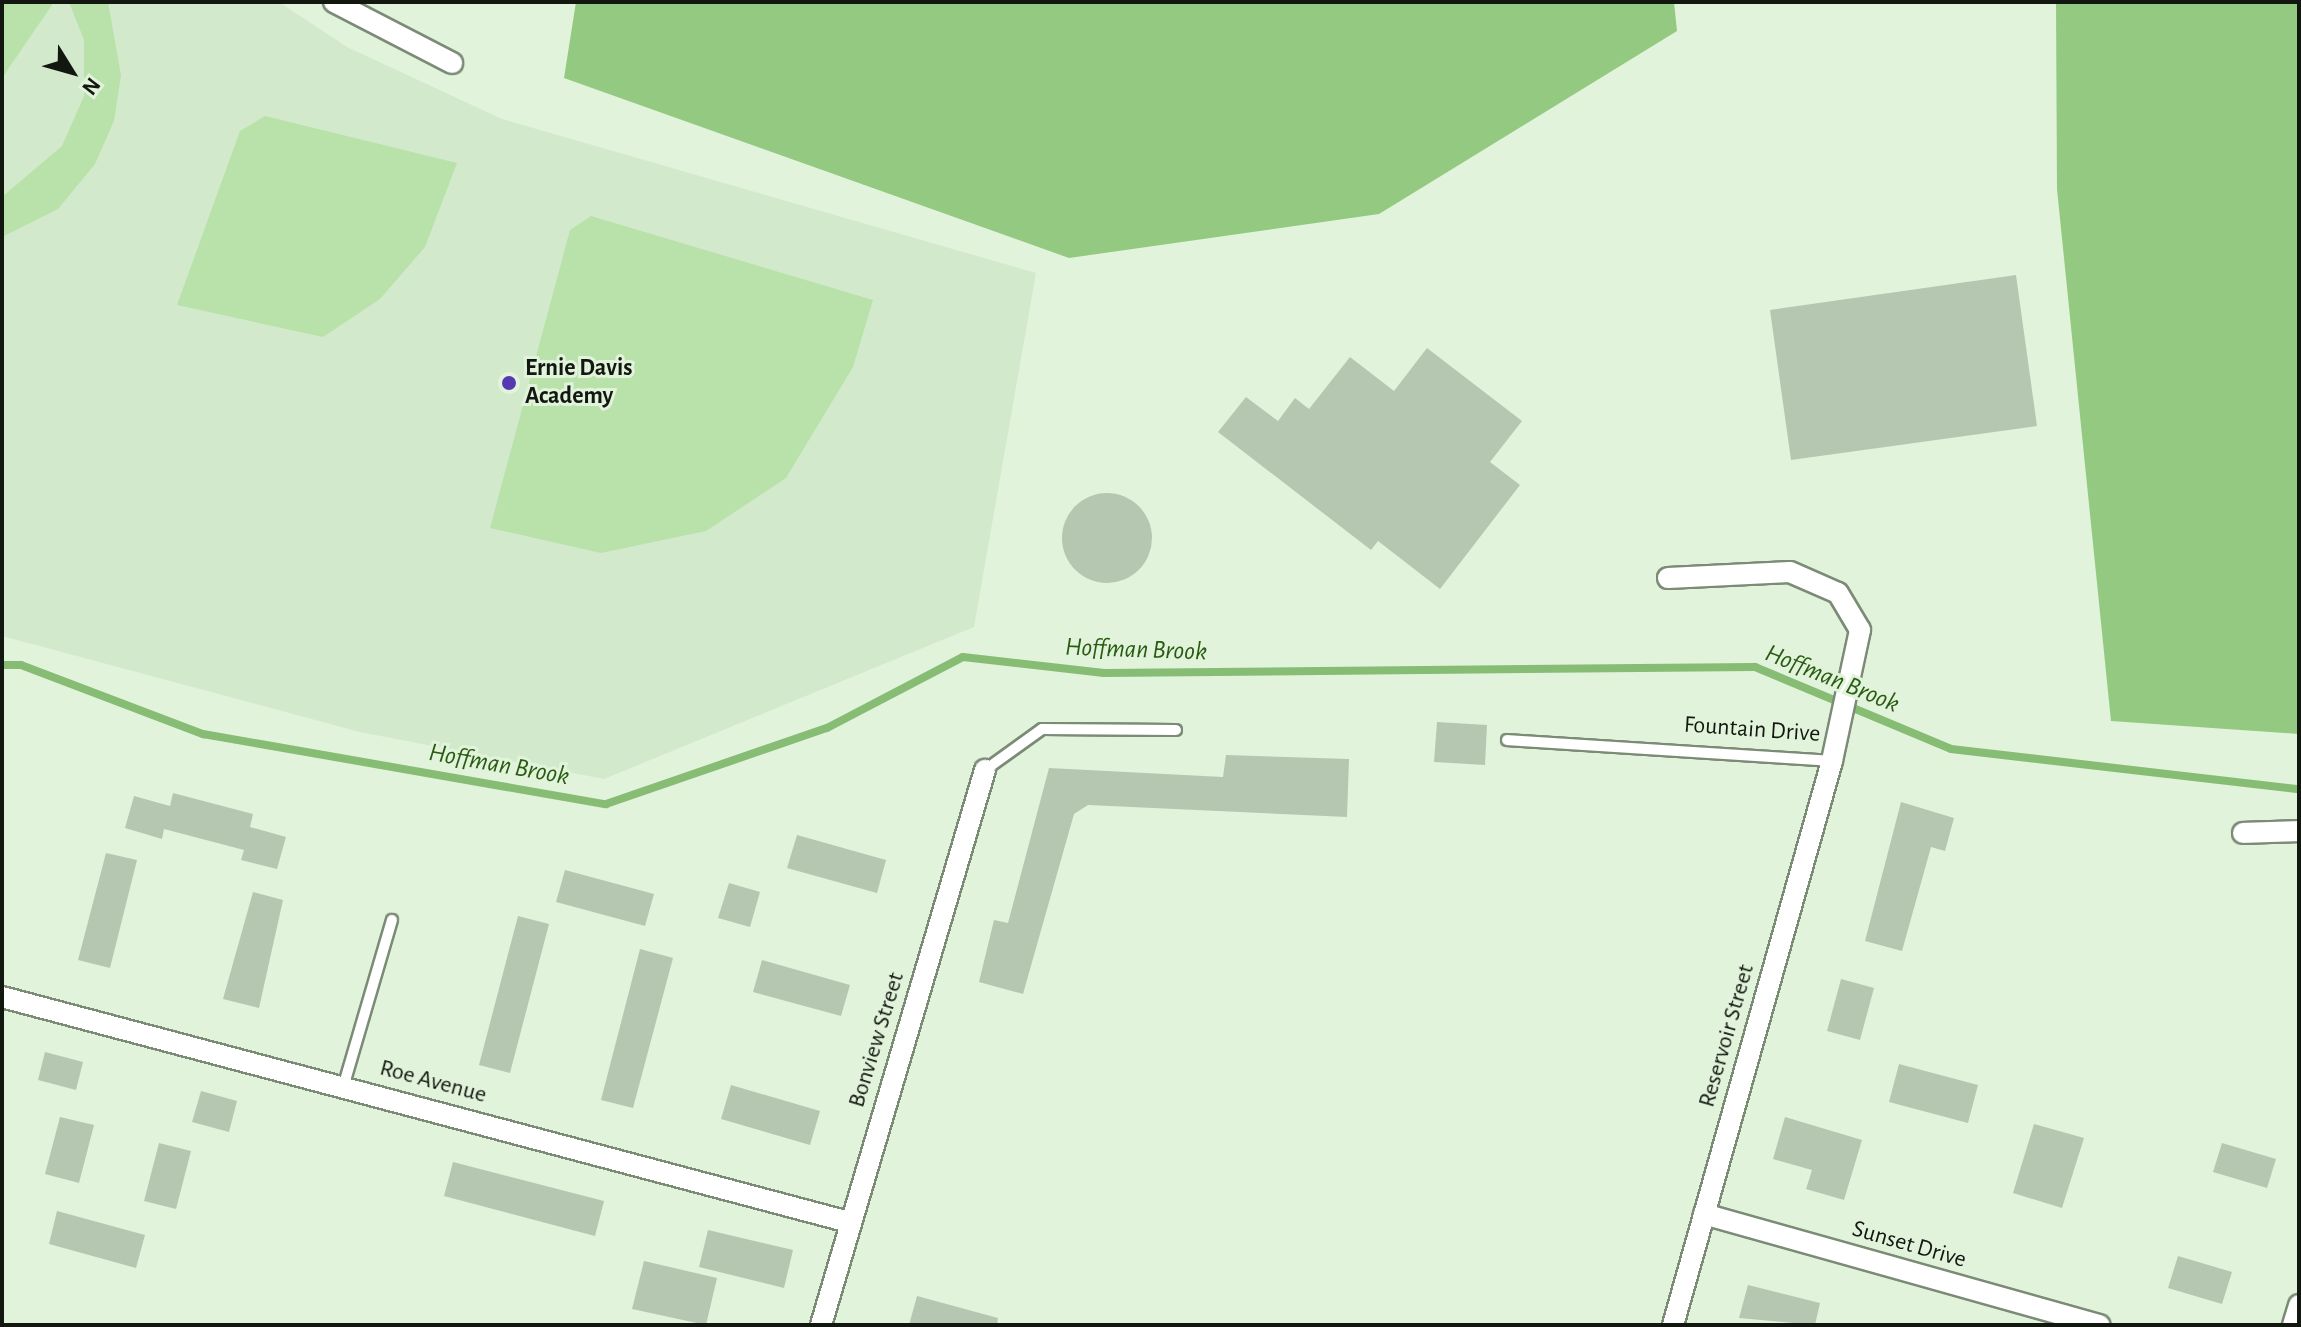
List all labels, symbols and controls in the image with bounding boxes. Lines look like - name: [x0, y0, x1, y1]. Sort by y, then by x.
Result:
- north arrow: [32, 32, 112, 112]
- text: N: [78, 74, 105, 99]
- place label: Ernie Davis Academy: [525, 355, 632, 411]
- marker: Ernie Davis Academy: [500, 374, 518, 392]
- water label: Hoffman Brook: [1065, 632, 1207, 668]
- water label: Hoffman Brook: [1760, 638, 1904, 720]
- street label: Fountain Drive: [1683, 711, 1821, 749]
- water label: Hoffman Brook: [426, 737, 572, 793]
- street label: Reservoir Street: [1693, 961, 1761, 1111]
- street label: Bonview Street: [843, 969, 911, 1111]
- street label: Roe Avenue: [377, 1054, 489, 1110]
- street label: Sunset Drive: [1849, 1215, 1969, 1275]

